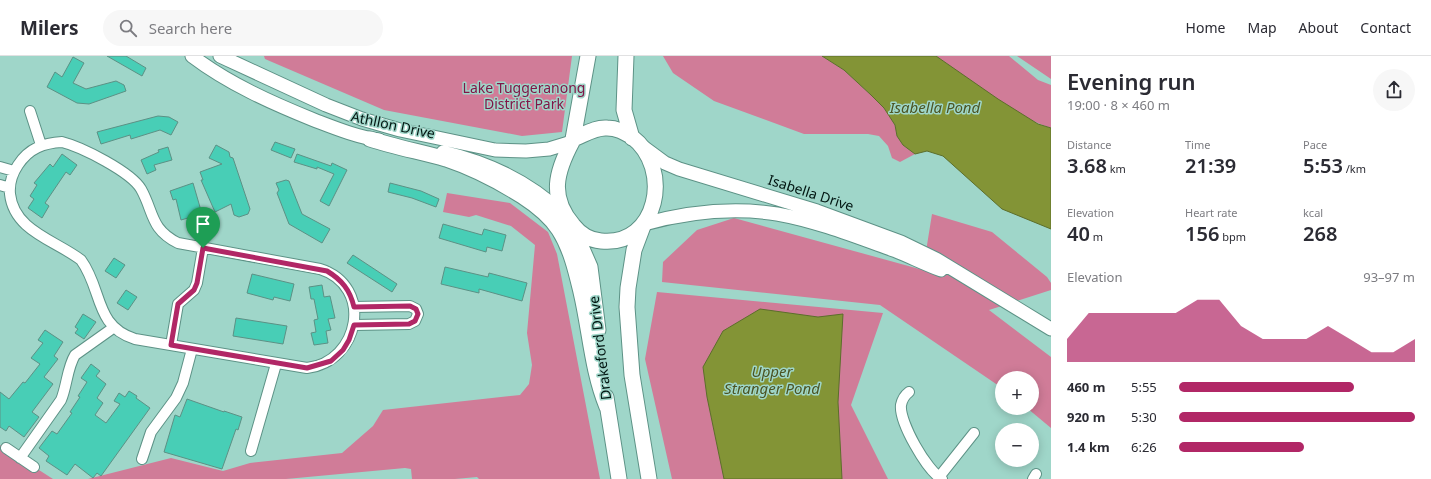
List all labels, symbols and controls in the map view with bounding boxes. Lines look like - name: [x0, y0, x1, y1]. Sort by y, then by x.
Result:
- search box: [103, 10, 383, 46]
- text: Milers: [20, 15, 79, 41]
- icon: search: [117, 17, 139, 39]
- text: Search here: [149, 18, 232, 38]
- text: Home: [1186, 18, 1225, 37]
- text: Map: [1247, 18, 1277, 37]
- text: About: [1299, 18, 1338, 37]
- text: Contact: [1360, 18, 1411, 37]
- text: Evening run: [1067, 66, 1196, 96]
- button: share: [1373, 69, 1415, 111]
- park label: Lake Tuggeranong District Park: [463, 78, 585, 113]
- text: 19:00 · 8 × 460 m: [1067, 96, 1170, 114]
- water label: Isabella Pond: [889, 97, 981, 117]
- street label: Athllon Drive: [349, 106, 437, 143]
- text: Distance: [1067, 137, 1112, 152]
- text: Time: [1185, 137, 1210, 152]
- text: Pace: [1303, 137, 1327, 152]
- text: 3.68: [1067, 152, 1107, 179]
- text: 21:39: [1185, 152, 1236, 179]
- text: 5:53: [1303, 152, 1343, 179]
- text: km: [1107, 161, 1126, 176]
- text: /km: [1343, 161, 1366, 176]
- street label: Isabella Drive: [766, 170, 857, 215]
- text: Elevation: [1067, 205, 1114, 220]
- text: Heart rate: [1185, 205, 1238, 220]
- text: kcal: [1303, 205, 1323, 220]
- pin: [186, 207, 220, 248]
- icon: arrive: [192, 213, 214, 235]
- text: 40: [1067, 220, 1090, 247]
- text: 156: [1185, 220, 1219, 247]
- text: 268: [1303, 220, 1337, 247]
- text: m: [1090, 229, 1103, 244]
- text: bpm: [1219, 229, 1246, 244]
- text: Elevation: [1067, 268, 1123, 286]
- text: 93–97 m: [1363, 268, 1415, 286]
- street label: Drakeford Drive: [584, 295, 615, 401]
- water label: Upper Stranger Pond: [724, 361, 820, 398]
- map controls: [995, 371, 1039, 467]
- button: +: [995, 371, 1039, 415]
- text: 460 m: [1067, 378, 1105, 396]
- text: 5:55: [1131, 378, 1157, 396]
- text: 920 m: [1067, 408, 1105, 426]
- text: 5:30: [1131, 408, 1157, 426]
- button: −: [995, 423, 1039, 467]
- text: 1.4 km: [1067, 438, 1110, 456]
- text: 6:26: [1131, 438, 1157, 456]

